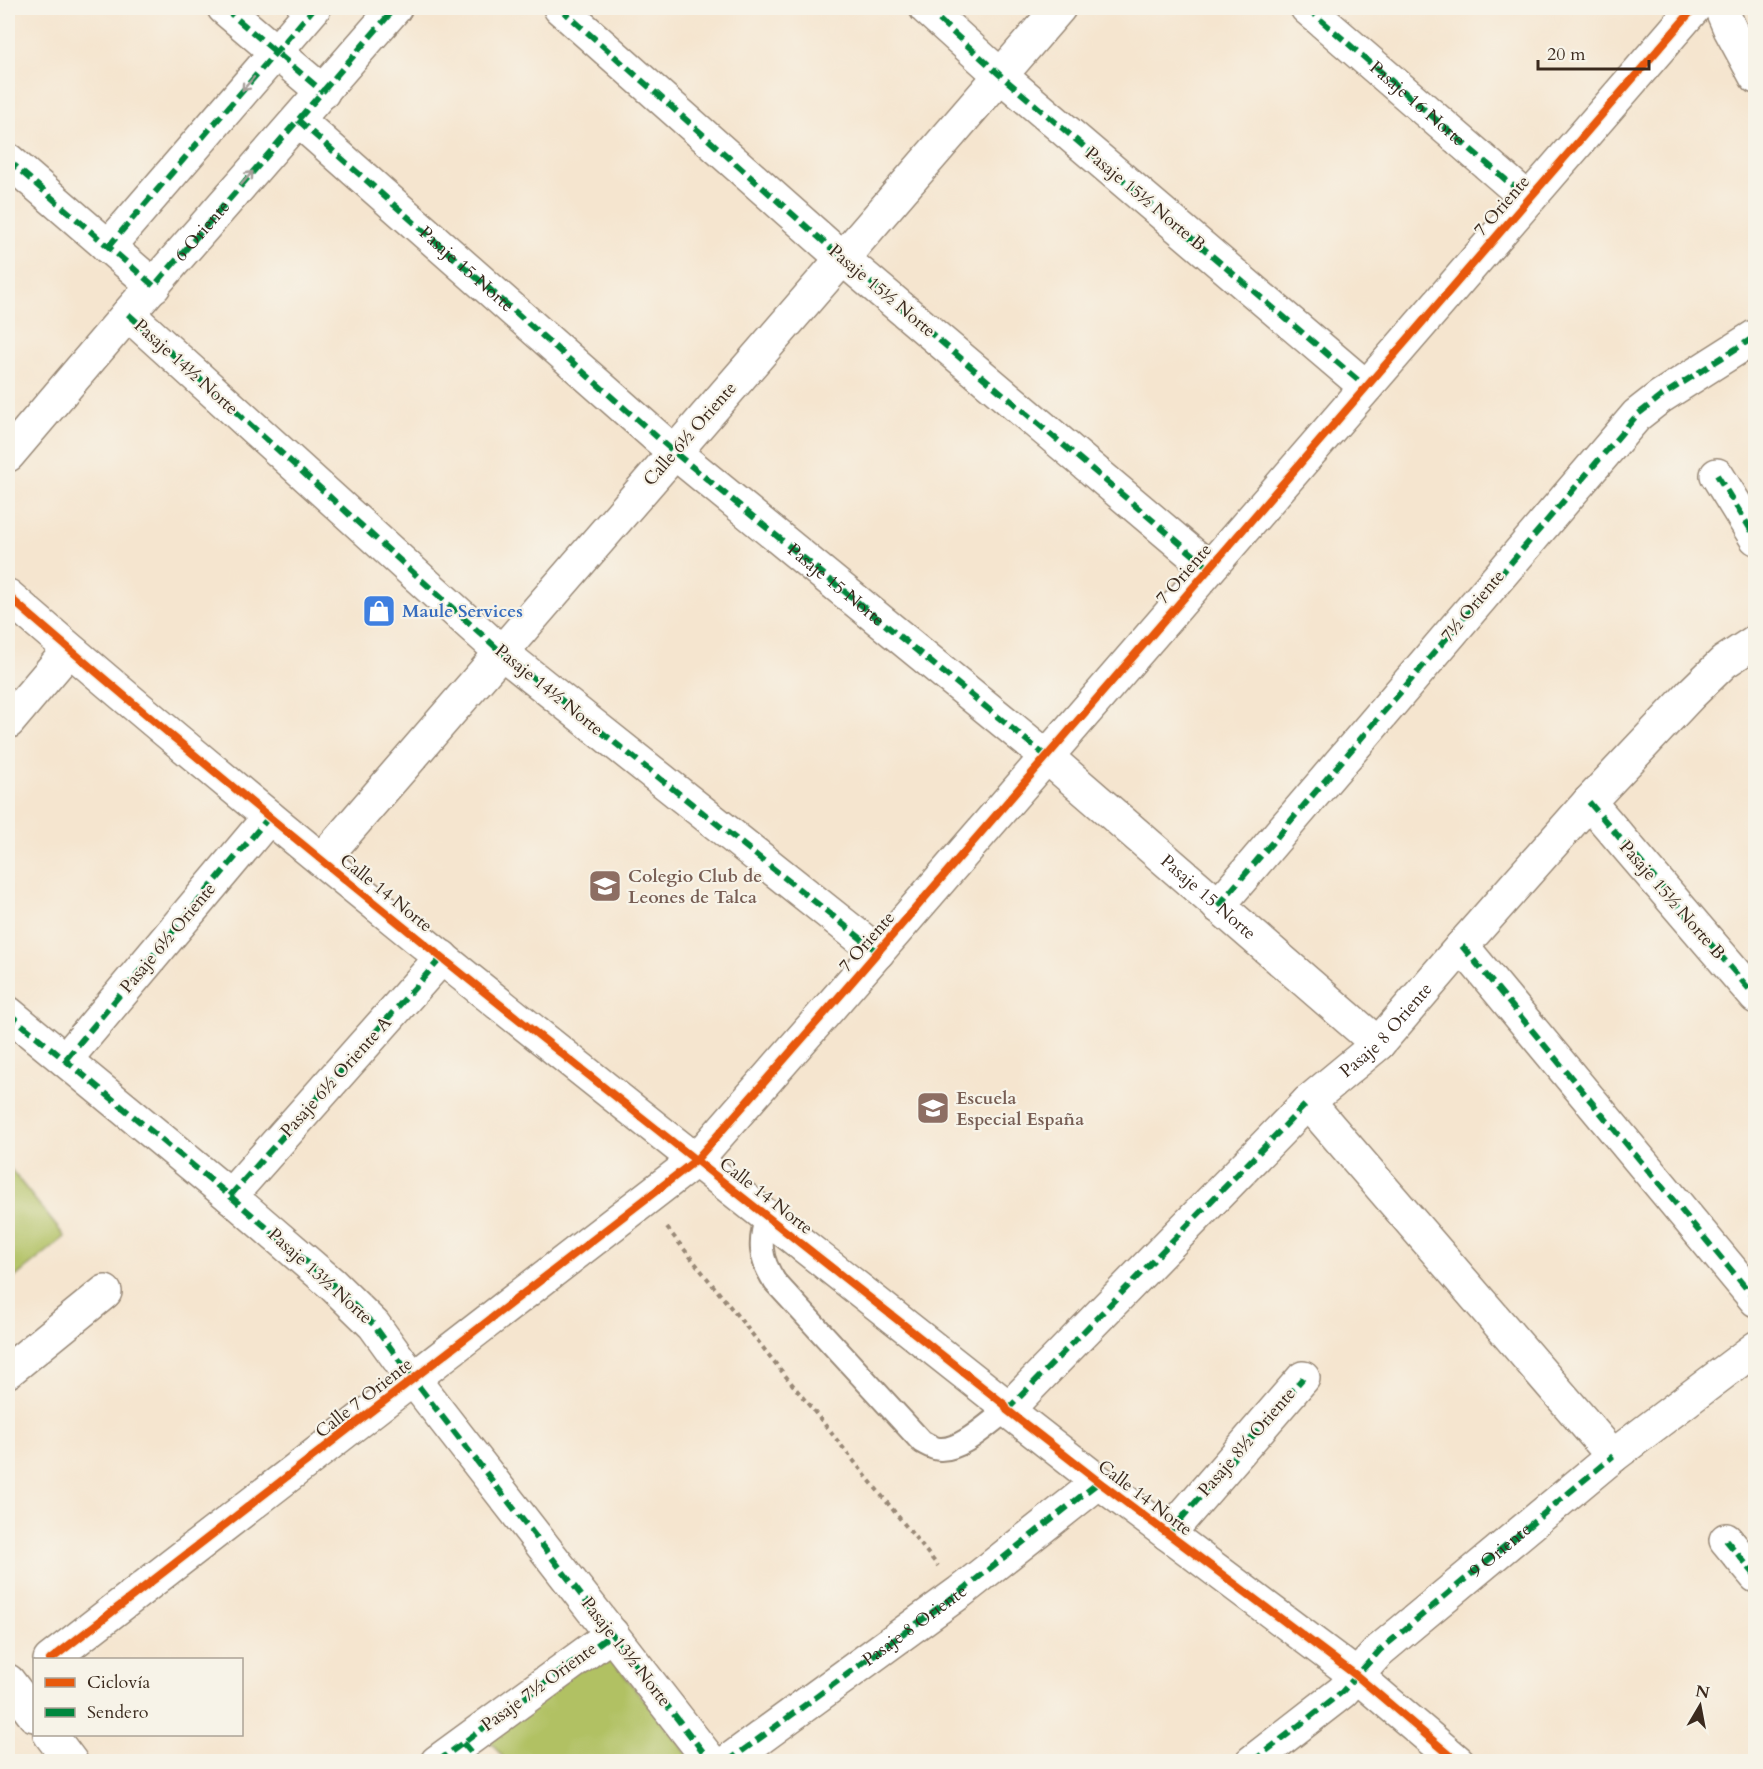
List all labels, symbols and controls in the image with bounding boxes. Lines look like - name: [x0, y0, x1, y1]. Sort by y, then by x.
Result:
- scale bar: [1538, 33, 1649, 71]
- text: 20 m: [1547, 42, 1586, 67]
- street label: Pasaje 16 Norte: [1364, 55, 1471, 152]
- one-way arrow: [241, 76, 255, 91]
- street label: Pasaje 15½ Norte B: [1080, 141, 1210, 257]
- street label: 7 Oriente: [1468, 170, 1536, 242]
- one-way arrow: [240, 171, 254, 186]
- street label: 6 Oriente: [168, 195, 235, 267]
- street label: Pasaje 15 Norte: [414, 220, 520, 318]
- street label: Pasaje 15½ Norte: [823, 239, 941, 343]
- street label: Pasaje 14½ Norte: [128, 313, 244, 421]
- street label: Calle 6½ Oriente: [638, 376, 742, 492]
- street label: Pasaje 15 Norte: [782, 537, 890, 632]
- street label: 7 Oriente: [1150, 538, 1218, 610]
- street label: 7½ Oriente: [1435, 565, 1511, 647]
- shop icon: Maule Services: [361, 593, 397, 629]
- place label: Maule Services: [402, 599, 523, 624]
- street label: Pasaje 14½ Norte: [490, 639, 608, 741]
- street label: Pasaje 15½ Norte B: [1613, 835, 1731, 965]
- street label: Calle 14 Norte: [334, 848, 438, 938]
- street label: Pasaje 15 Norte: [1155, 848, 1262, 945]
- place label: Colegio Club de Leones de Talca: [628, 864, 762, 910]
- school or university icon: Colegio Club de Leones de Talca: [587, 868, 623, 904]
- street label: Pasaje 6½ Oriente: [114, 877, 222, 999]
- street label: 7 Oriente: [833, 906, 901, 978]
- street label: Pasaje 8 Oriente: [1334, 977, 1438, 1083]
- street label: Pasaje 6½ Oriente A: [275, 1011, 397, 1143]
- place label: Escuela Especial España: [956, 1086, 1084, 1132]
- school or university icon: Escuela Especial España: [915, 1090, 951, 1126]
- street label: Calle 14 Norte: [714, 1152, 818, 1240]
- street label: Pasaje 13½ Norte: [262, 1222, 378, 1330]
- street label: Calle 7 Oriente: [310, 1352, 418, 1444]
- street label: Pasaje 8½ Oriente: [1192, 1382, 1302, 1502]
- street label: Calle 14 Norte: [1093, 1454, 1197, 1542]
- street label: 9 Oriente: [1464, 1517, 1536, 1583]
- street label: Pasaje 8 Oriente: [857, 1579, 972, 1672]
- street label: Pasaje 13½ Norte: [575, 1592, 677, 1712]
- street label: Pasaje 7½ Oriente: [476, 1636, 602, 1738]
- legend: [33, 1658, 243, 1736]
- text: Ciclovía: [87, 1670, 151, 1695]
- north arrow: [1670, 1676, 1730, 1736]
- text: N: [1694, 1680, 1711, 1704]
- text: Sendero: [87, 1700, 149, 1725]

